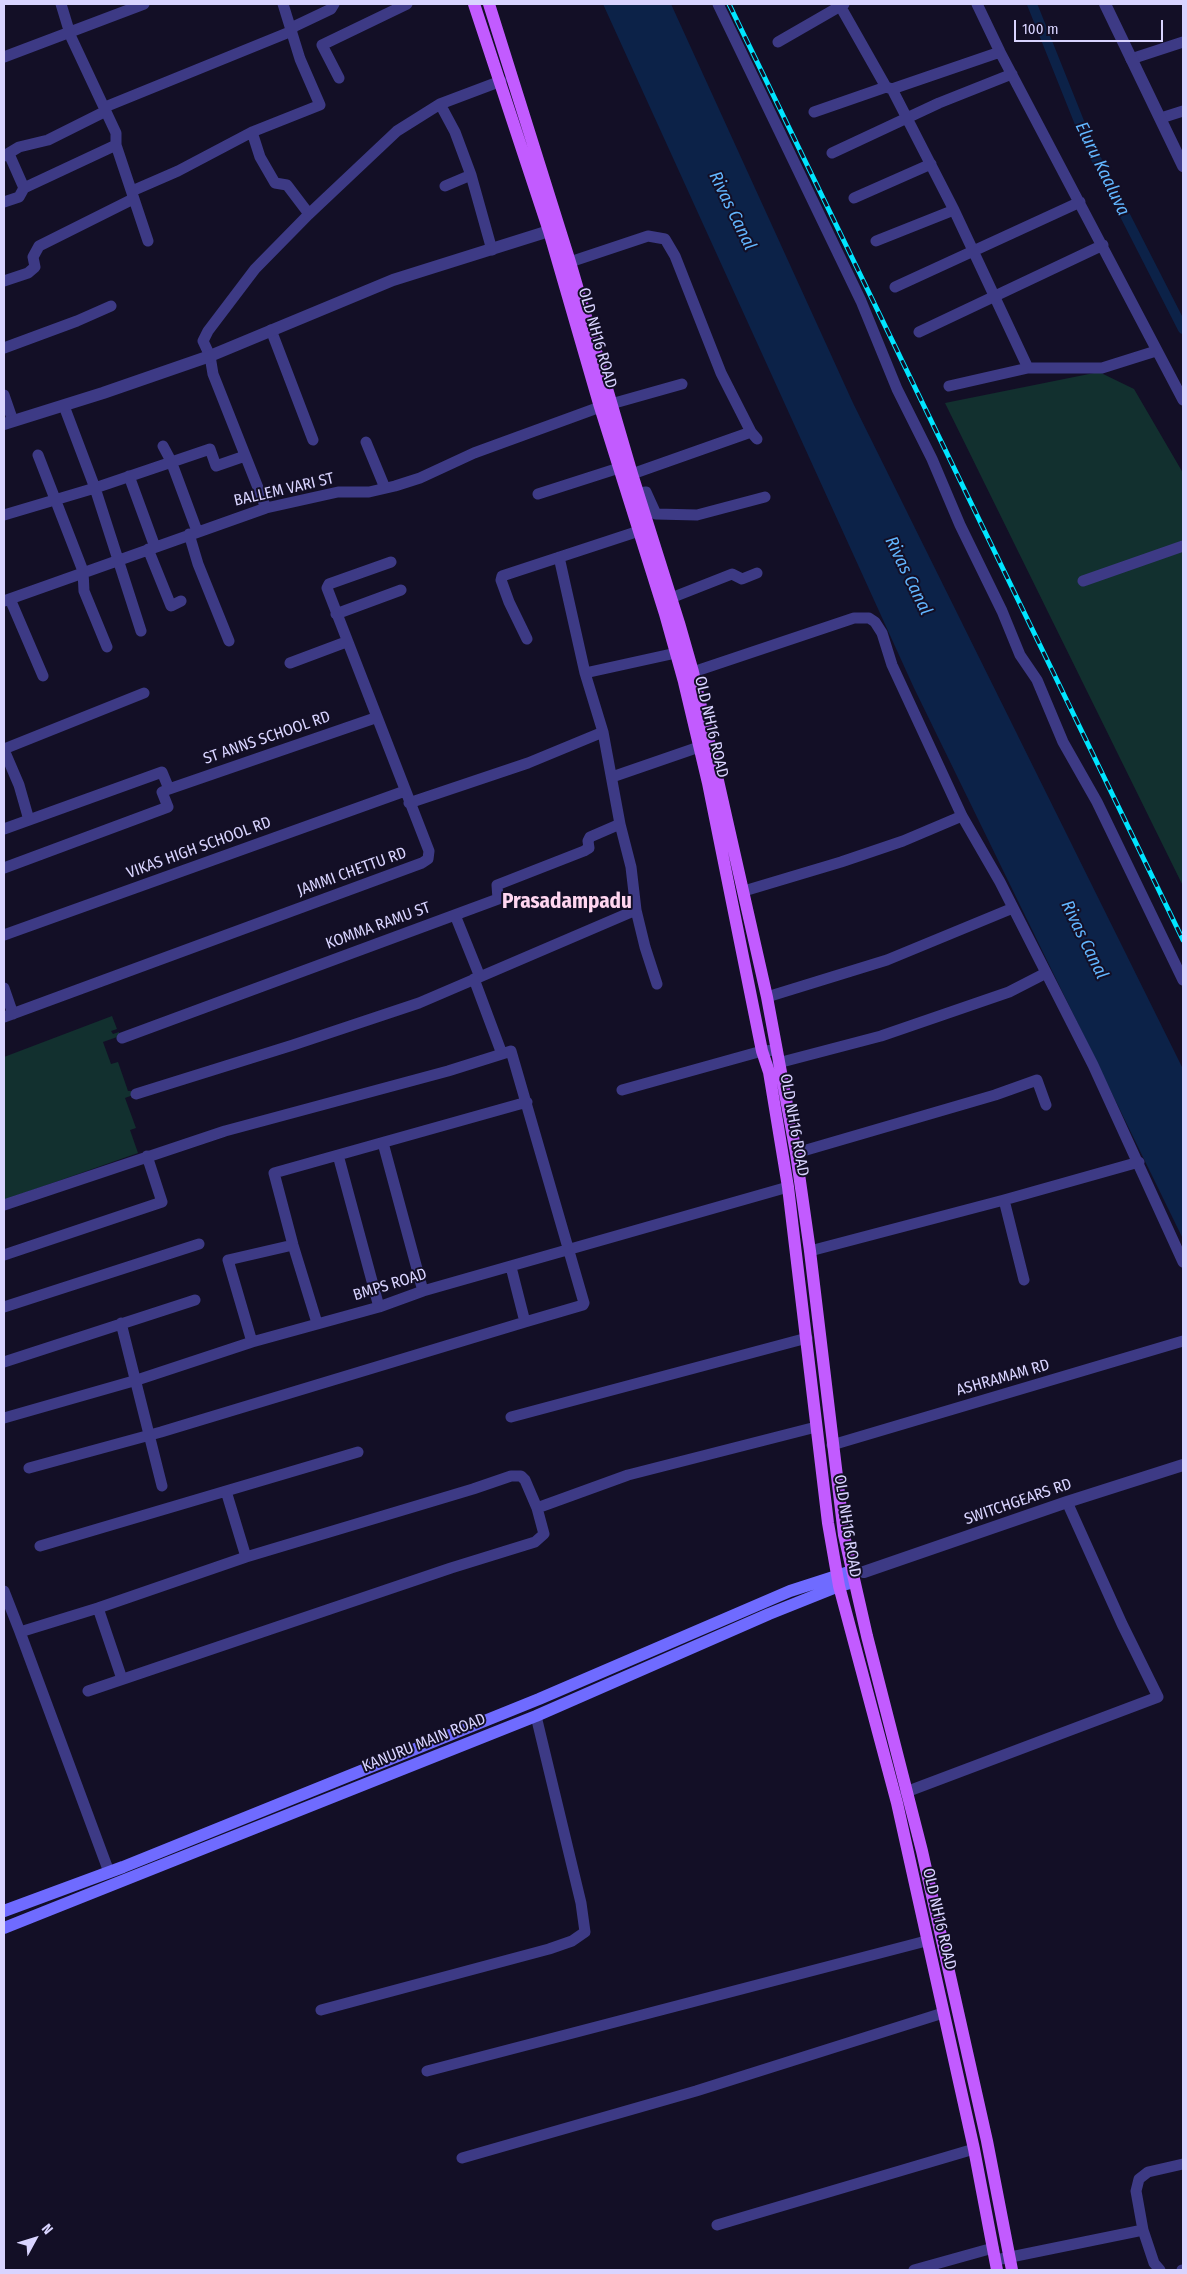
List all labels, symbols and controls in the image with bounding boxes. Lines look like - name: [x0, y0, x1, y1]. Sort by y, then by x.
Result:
- scale bar: [1017, 10, 1166, 42]
- text: 100 m: [1022, 20, 1059, 38]
- water label: Eluru Kaaluva: [1070, 119, 1134, 219]
- water label: Rivas Canal: [704, 168, 760, 254]
- street label: OLD NH16 ROAD: [573, 286, 621, 390]
- street label: BALLEM VARI ST: [232, 469, 336, 511]
- water label: Rivas Canal: [880, 533, 936, 619]
- street label: OLD NH16 ROAD: [690, 674, 732, 780]
- street label: ST ANNS SCHOOL RD: [201, 707, 333, 769]
- street label: VIKAS HIGH SCHOOL RD: [124, 813, 274, 883]
- street label: JAMMI CHETTU RD: [295, 843, 409, 901]
- district label: Prasadampadu: [502, 889, 632, 915]
- water label: Rivas Canal: [1056, 897, 1112, 983]
- street label: KOMMA RAMU ST: [323, 898, 433, 954]
- street label: OLD NH16 ROAD: [776, 1072, 812, 1178]
- street label: BMPS ROAD: [351, 1265, 429, 1305]
- street label: ASHRAMAM RD: [954, 1356, 1052, 1400]
- street label: OLD NH16 ROAD: [829, 1473, 865, 1579]
- street label: SWITCHGEARS RD: [962, 1475, 1074, 1529]
- street label: KANURU MAIN ROAD: [359, 1709, 489, 1777]
- street label: OLD NH16 ROAD: [918, 1866, 960, 1972]
- north arrow: [10, 2214, 60, 2264]
- text: N: [38, 2221, 56, 2238]

